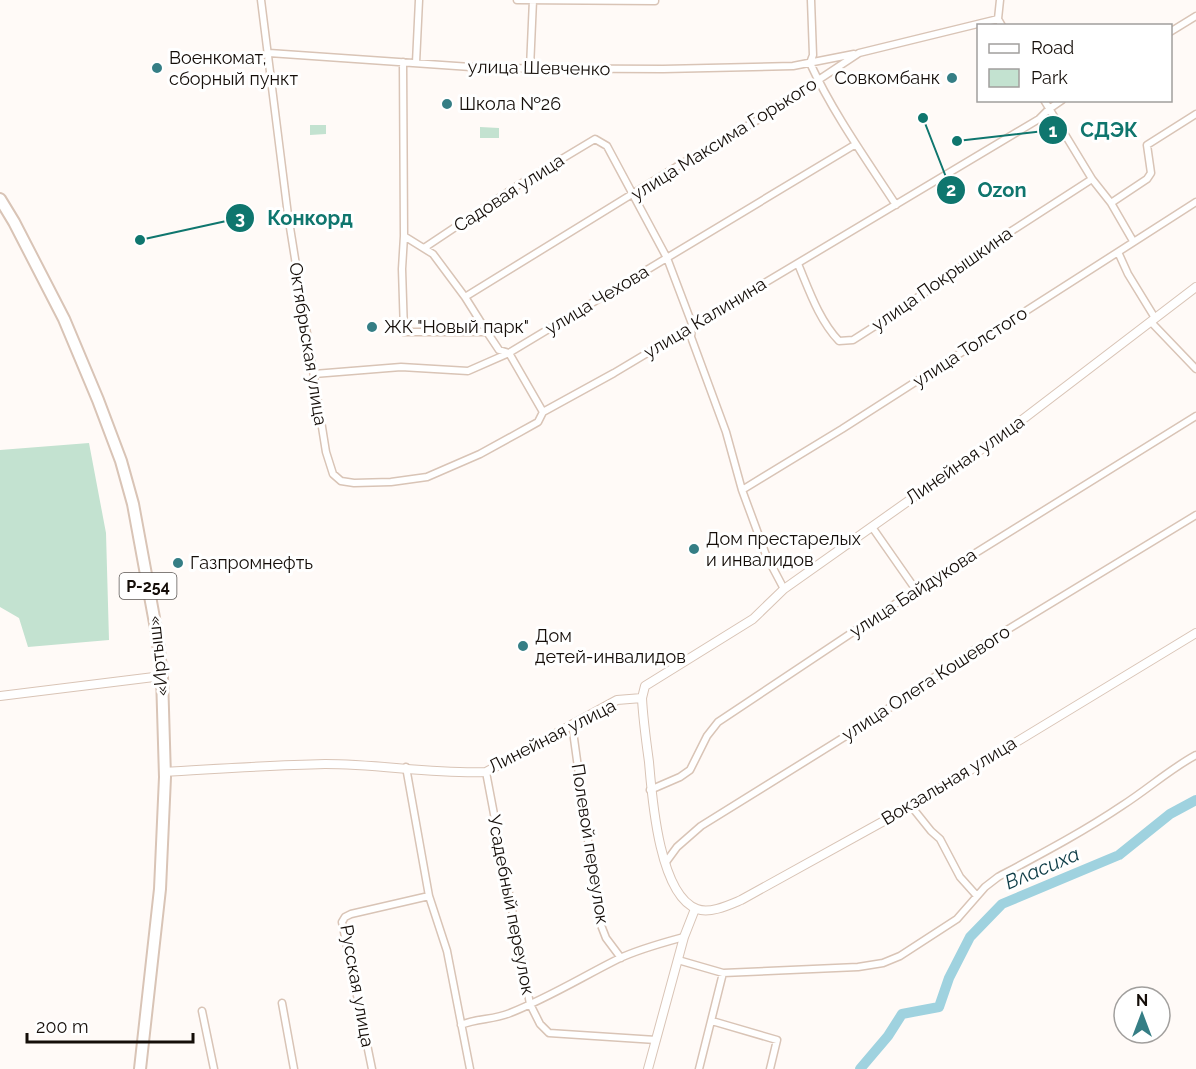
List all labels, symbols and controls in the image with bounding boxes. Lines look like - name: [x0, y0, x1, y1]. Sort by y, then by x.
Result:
- legend: [977, 24, 1172, 102]
- text: Road: [1031, 37, 1074, 58]
- place label: Военкомат, сборный пункт: [169, 47, 298, 89]
- street label: улица Шевченко: [467, 56, 611, 79]
- marker: Военкомат, сборный пункт: [150, 61, 164, 75]
- place label: Совкомбанк: [835, 67, 940, 88]
- text: Park: [1031, 67, 1068, 88]
- marker: Совкомбанк: [945, 71, 959, 85]
- street label: улица Максима Горького: [627, 73, 821, 204]
- place label: Школа №26: [459, 93, 561, 114]
- marker: Школа №26: [440, 97, 454, 111]
- callout: СДЭК: [1038, 111, 1150, 149]
- text: СДЭК: [1080, 118, 1138, 142]
- text: 1: [1049, 120, 1058, 141]
- street label: Садовая улица: [450, 149, 568, 236]
- callout: Ozon: [936, 171, 1039, 209]
- text: Ozon: [978, 178, 1026, 202]
- text: 2: [946, 179, 956, 200]
- callout: Конкорд: [225, 199, 364, 237]
- text: Конкорд: [267, 206, 353, 230]
- text: 3: [235, 207, 245, 228]
- street label: улица Покрышкина: [868, 222, 1016, 335]
- street label: улица Чехова: [541, 260, 652, 339]
- street label: Октябрьская улица: [285, 261, 332, 427]
- street label: улица Калинина: [640, 273, 770, 362]
- street label: улица Толстого: [909, 302, 1031, 391]
- place label: ЖК "Новый парк": [384, 316, 529, 337]
- marker: ЖК "Новый парк": [365, 320, 379, 334]
- street label: Линейная улица: [901, 411, 1028, 508]
- place label: Дом престарелых и инвалидов: [706, 528, 861, 570]
- marker: Дом престарелых и инвалидов: [687, 542, 701, 556]
- street label: улица Байдукова: [845, 544, 980, 641]
- place label: Газпромнефть: [190, 552, 313, 573]
- marker: Газпромнефть: [171, 556, 185, 570]
- road number: Р-254: [120, 573, 176, 599]
- street label: «Иртыш»: [143, 615, 172, 697]
- street label: улица Олега Кошевого: [838, 620, 1014, 745]
- place label: Дом детей-инвалидов: [535, 625, 686, 667]
- marker: Дом детей-инвалидов: [516, 639, 530, 653]
- street label: Линейная улица: [485, 694, 619, 777]
- street label: Вокзальная улица: [877, 732, 1020, 829]
- street label: Полевой переулок: [567, 762, 614, 926]
- street label: Усадебный переулок: [484, 813, 539, 997]
- water label: Власиха: [1001, 842, 1083, 894]
- street label: Русская улица: [336, 923, 379, 1049]
- north arrow: [1112, 985, 1172, 1045]
- text: N: [1136, 991, 1148, 1010]
- scale bar: [27, 1006, 194, 1044]
- text: 200 m: [36, 1016, 89, 1037]

